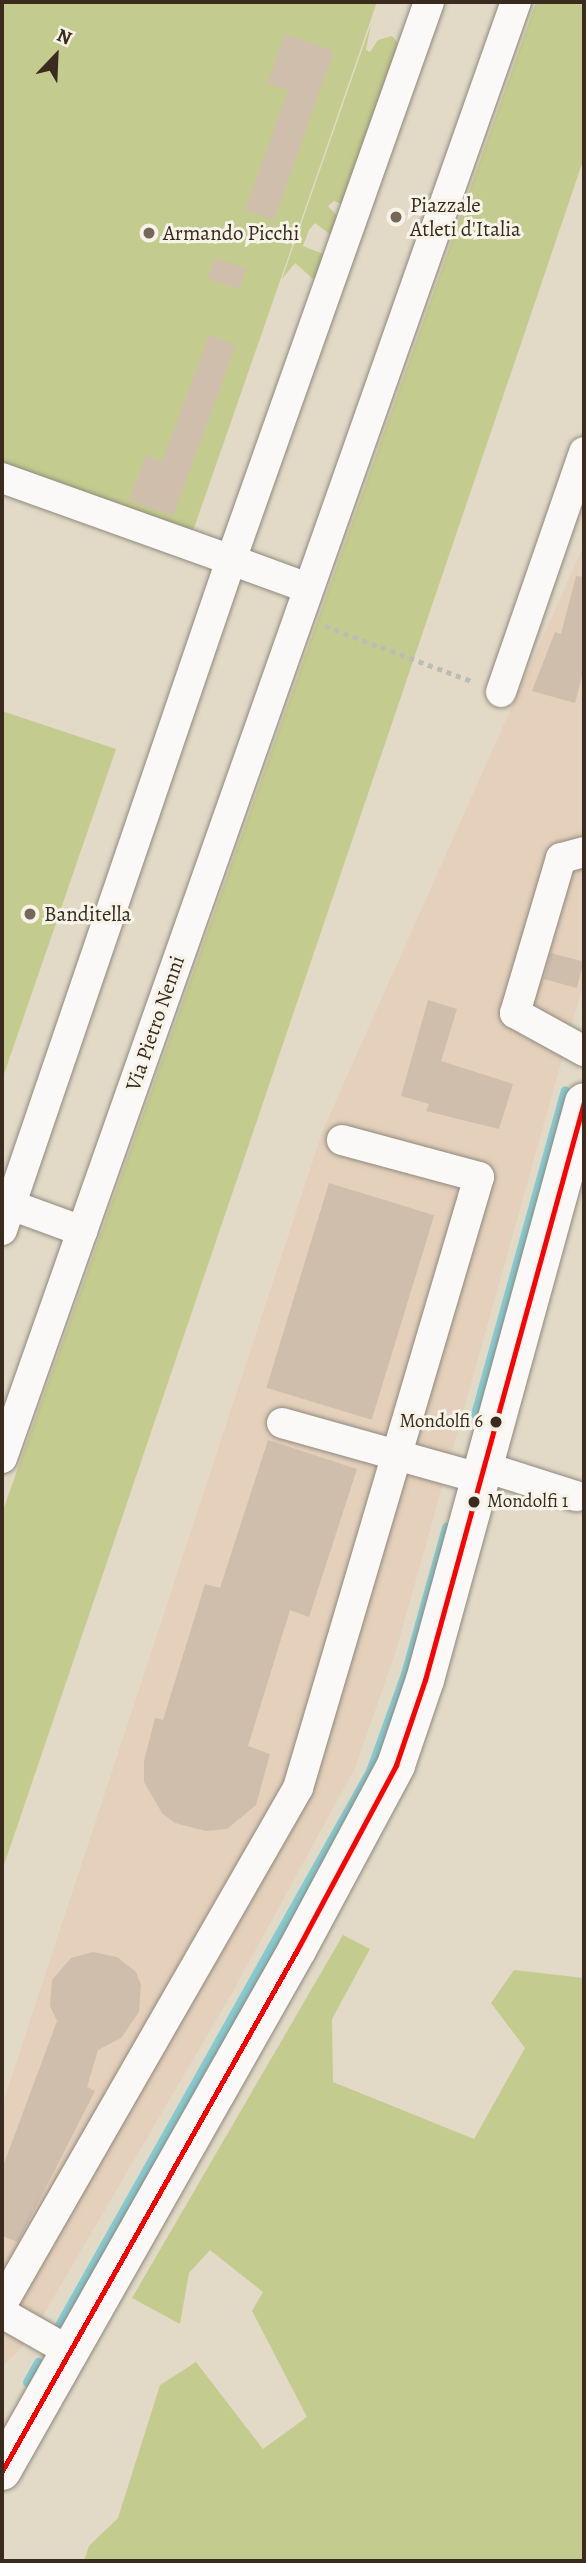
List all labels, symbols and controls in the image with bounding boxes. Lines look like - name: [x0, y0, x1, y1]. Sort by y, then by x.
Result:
- north arrow: [21, 21, 91, 91]
- text: N: [53, 22, 76, 51]
- place label: Piazzale Atleti d'Italia: [410, 192, 521, 242]
- marker: Piazzale Atleti d'Italia: [388, 209, 404, 225]
- place label: Armando Picchi: [163, 220, 299, 246]
- marker: Armando Picchi: [141, 225, 157, 241]
- place label: Banditella: [44, 901, 131, 927]
- marker: Banditella: [22, 906, 38, 922]
- street label: Via Pietro Nenni: [120, 952, 190, 1094]
- place label: Mondolfi 6: [399, 1411, 483, 1433]
- marker: Mondolfi 6: [489, 1415, 503, 1429]
- place label: Mondolfi 1: [487, 1491, 568, 1513]
- marker: Mondolfi 1: [467, 1495, 481, 1509]

